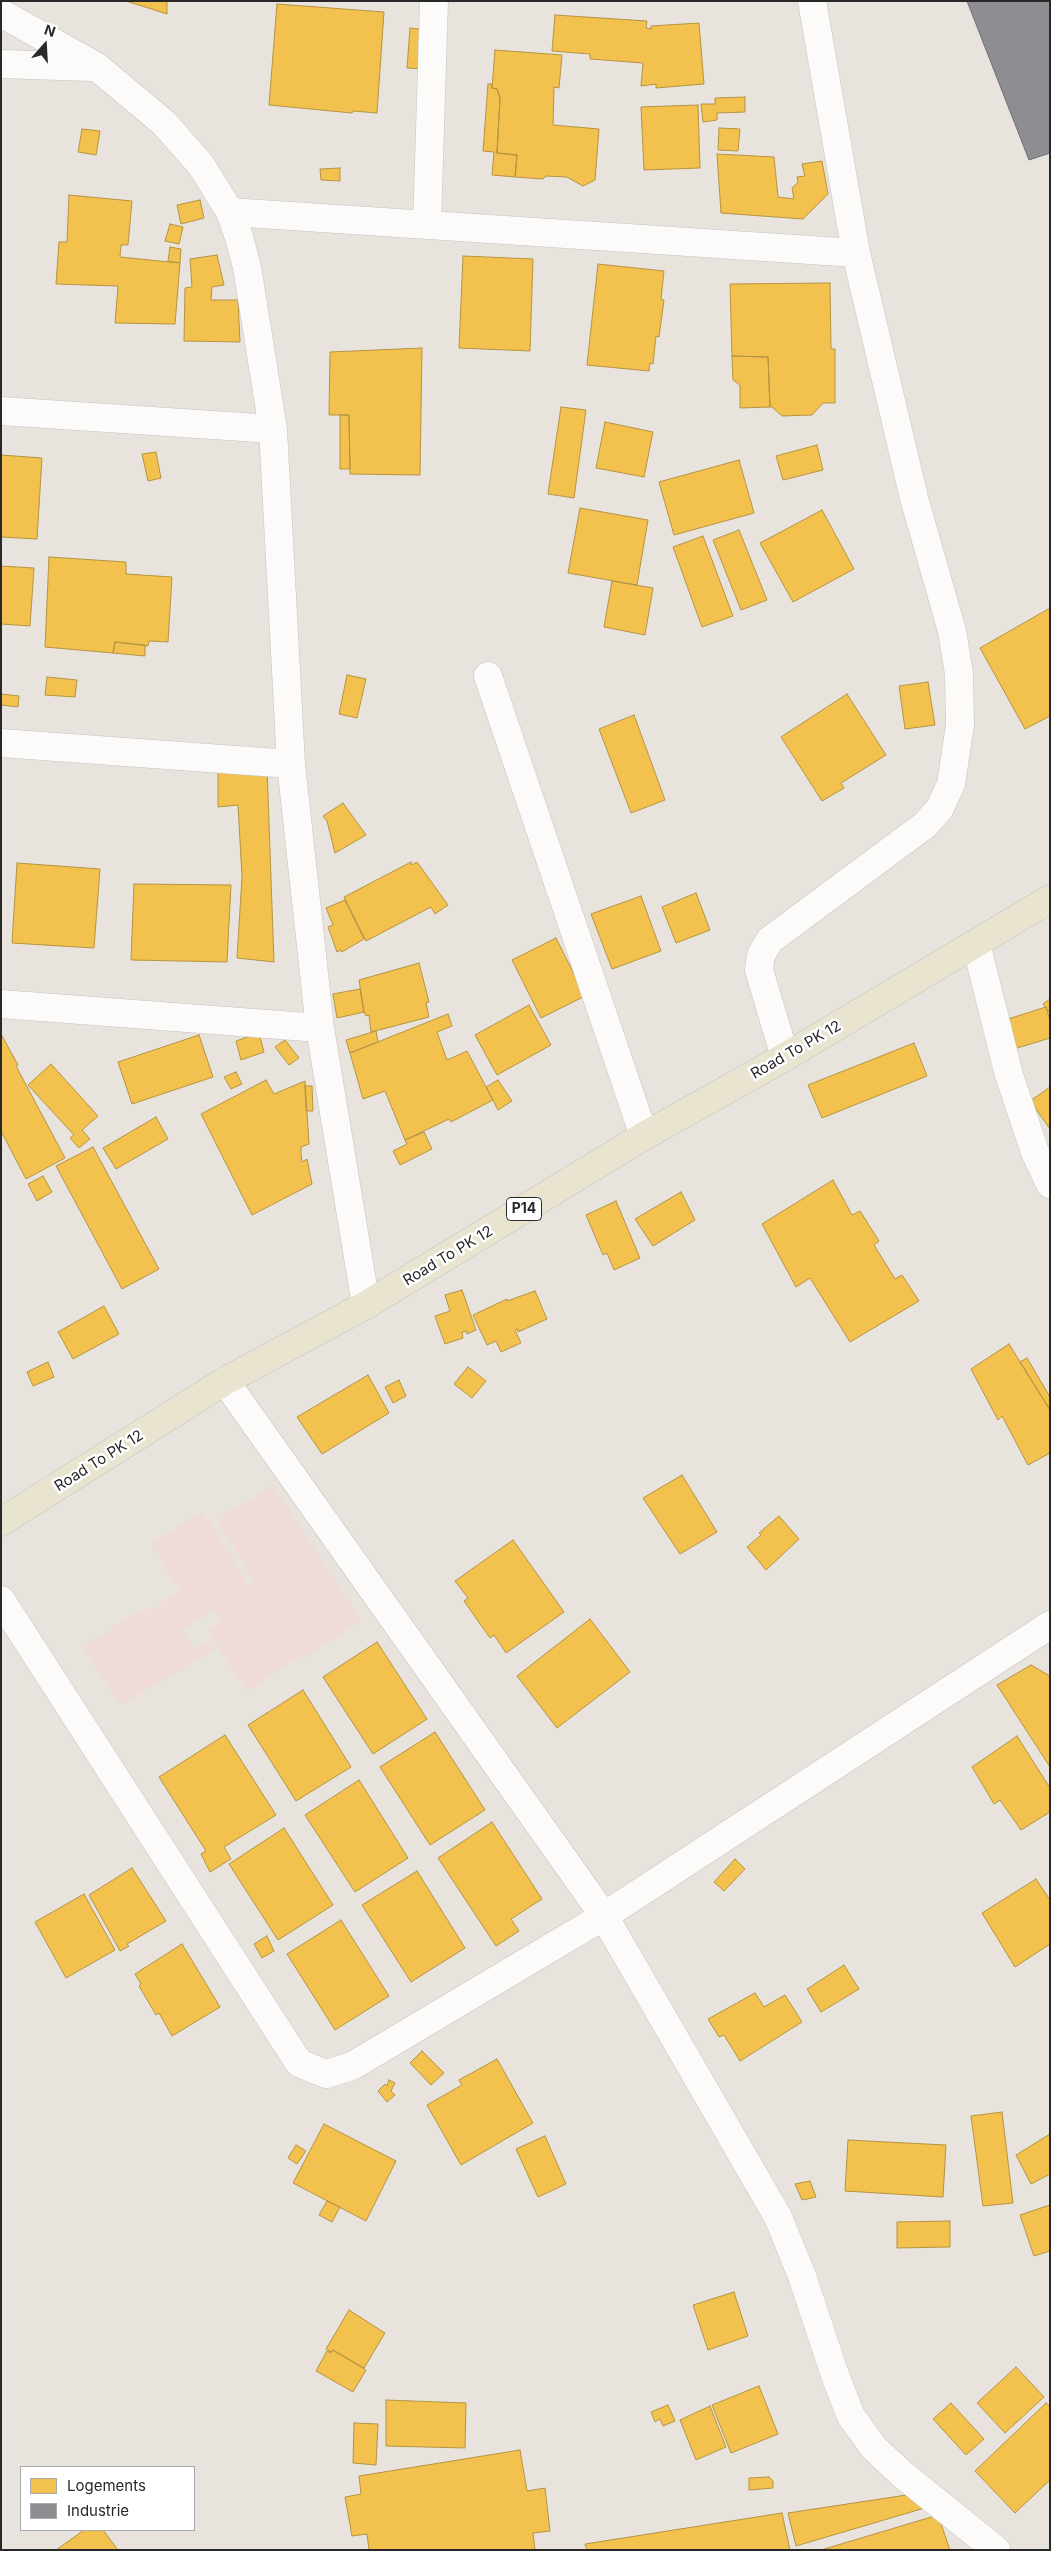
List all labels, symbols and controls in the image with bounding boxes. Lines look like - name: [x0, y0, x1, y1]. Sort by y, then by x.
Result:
- north arrow: [20, 20, 70, 70]
- text: N: [42, 21, 58, 40]
- street label: Road To PK 12: [748, 1017, 844, 1083]
- road number: P14: [506, 1198, 542, 1220]
- street label: Road To PK 12: [400, 1222, 496, 1290]
- street label: Road To PK 12: [51, 1427, 147, 1495]
- legend: [20, 2466, 195, 2531]
- text: Logements: [67, 2476, 146, 2495]
- text: Industrie: [67, 2501, 129, 2520]

